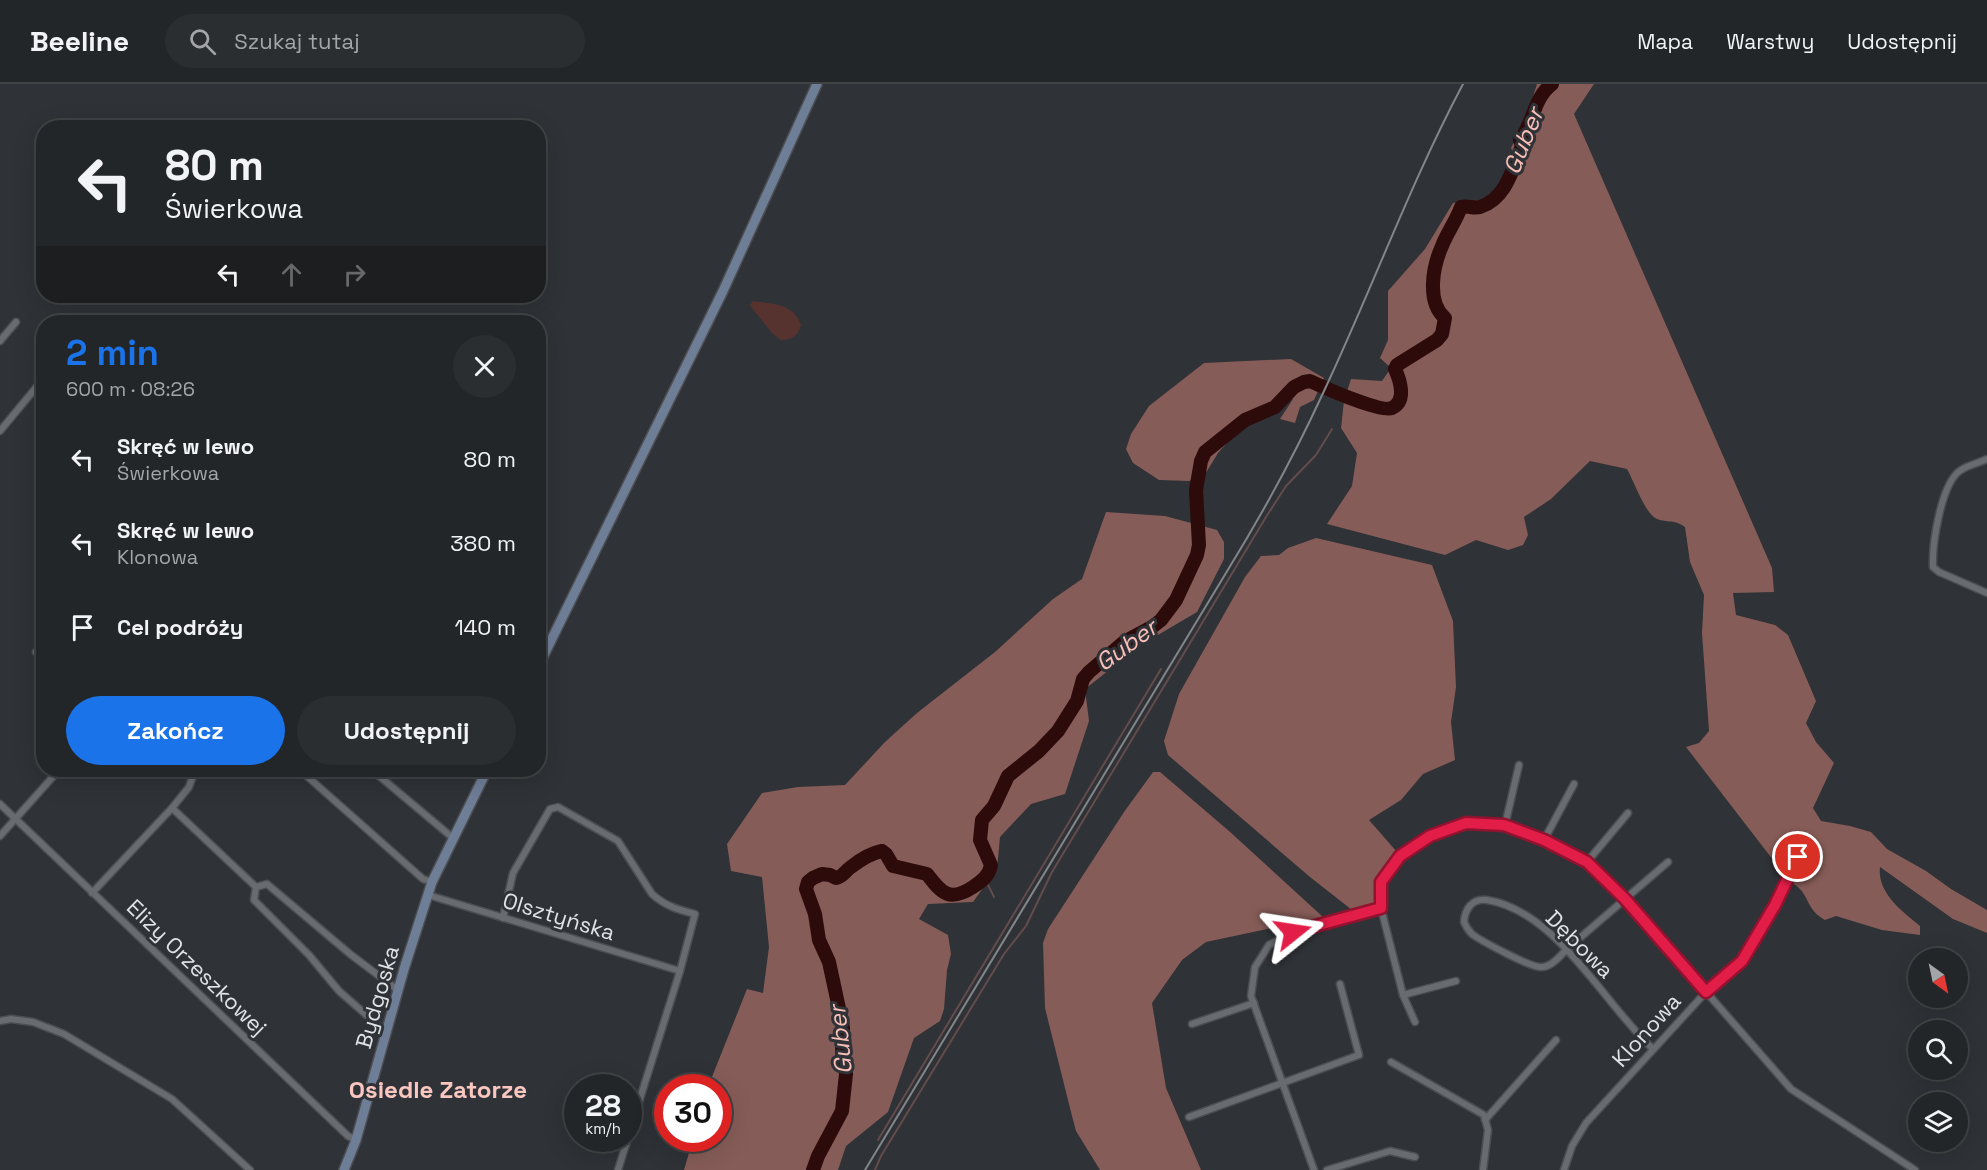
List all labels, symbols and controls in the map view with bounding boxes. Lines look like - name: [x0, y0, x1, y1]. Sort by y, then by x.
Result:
- search box: [165, 14, 585, 68]
- text: Beeline: [30, 23, 129, 59]
- icon: search: [186, 25, 219, 58]
- text: Szukaj tutaj: [234, 27, 360, 55]
- text: Mapa: [1637, 28, 1693, 55]
- text: Warstwy: [1726, 28, 1814, 55]
- text: Udostępnij: [1847, 28, 1957, 55]
- water label: Guber: [1496, 100, 1551, 179]
- text: 80 m: [165, 139, 264, 192]
- icon: left: [66, 144, 144, 222]
- text: Świerkowa: [165, 191, 303, 226]
- icon: left: [212, 258, 245, 291]
- icon: ahead: [275, 258, 308, 291]
- icon: right: [338, 258, 371, 291]
- text: 2 min: [66, 330, 159, 376]
- button: close: [453, 335, 516, 398]
- text: 600 m · 08:26: [66, 376, 195, 402]
- text: Skręć w lewo: [117, 432, 254, 460]
- icon: left: [66, 443, 99, 476]
- text: 80 m: [464, 445, 516, 473]
- text: Świerkowa: [117, 460, 219, 486]
- text: Skręć w lewo: [117, 516, 254, 544]
- icon: left: [66, 527, 99, 560]
- text: 380 m: [450, 529, 516, 557]
- text: Klonowa: [117, 544, 198, 570]
- water label: Guber: [1089, 610, 1166, 678]
- icon: arrive: [66, 611, 99, 644]
- text: Cel podróży: [117, 613, 243, 641]
- text: 140 m: [454, 613, 516, 641]
- button: Zakończ: [66, 696, 285, 765]
- button: Udostępnij: [297, 696, 516, 765]
- pin: [1772, 831, 1823, 882]
- icon: arrive: [1781, 840, 1814, 873]
- street label: Olsztyńska: [499, 886, 619, 946]
- street label: Elizy Orzeszkowej: [121, 893, 273, 1041]
- position arrow: [1261, 900, 1325, 964]
- street label: Dębowa: [1540, 904, 1620, 984]
- street label: Bydgoska: [349, 942, 405, 1052]
- north arrow: [1908, 948, 1968, 1008]
- map controls: [1908, 948, 1968, 1152]
- street label: Klonowa: [1606, 987, 1687, 1073]
- water label: Guber: [821, 1001, 859, 1076]
- button: search: [1908, 1020, 1968, 1080]
- district label: Osiedle Zatorze: [349, 1074, 527, 1105]
- speed limit sign: 30: [654, 1074, 732, 1152]
- text: 28: [585, 1086, 621, 1125]
- button: layers: [1908, 1092, 1968, 1152]
- text: km/h: [585, 1119, 621, 1138]

